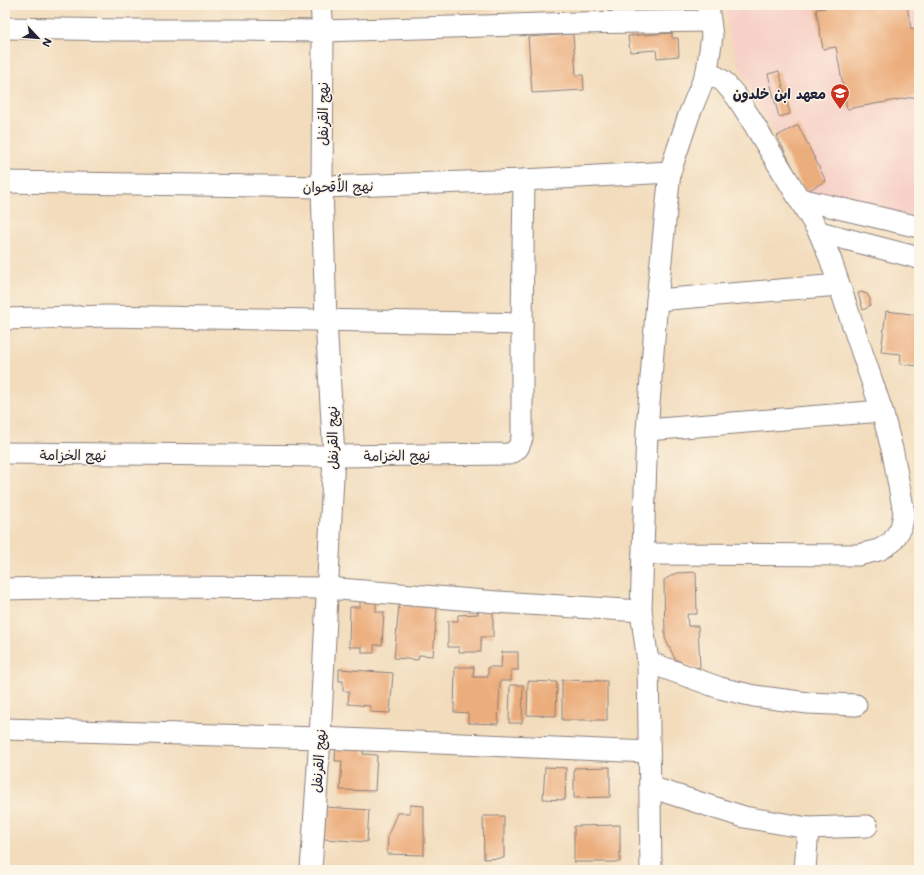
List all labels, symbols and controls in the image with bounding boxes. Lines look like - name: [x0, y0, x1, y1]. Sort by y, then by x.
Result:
- north arrow: [18, 18, 58, 58]
- text: N: [39, 36, 56, 50]
- street label: نهج القرنفل: [313, 82, 333, 146]
- school or university icon: معهد ابن خلدون: [829, 82, 851, 110]
- place label: معهد ابن خلدون: [733, 84, 826, 103]
- street label: نهج الأُقحوان: [302, 173, 374, 197]
- street label: نهج القرنفل: [322, 406, 343, 470]
- street label: نهج الخزامة: [40, 445, 106, 465]
- street label: نهج الخزامة: [363, 445, 431, 466]
- street label: نهج القرنفل: [306, 728, 331, 794]

